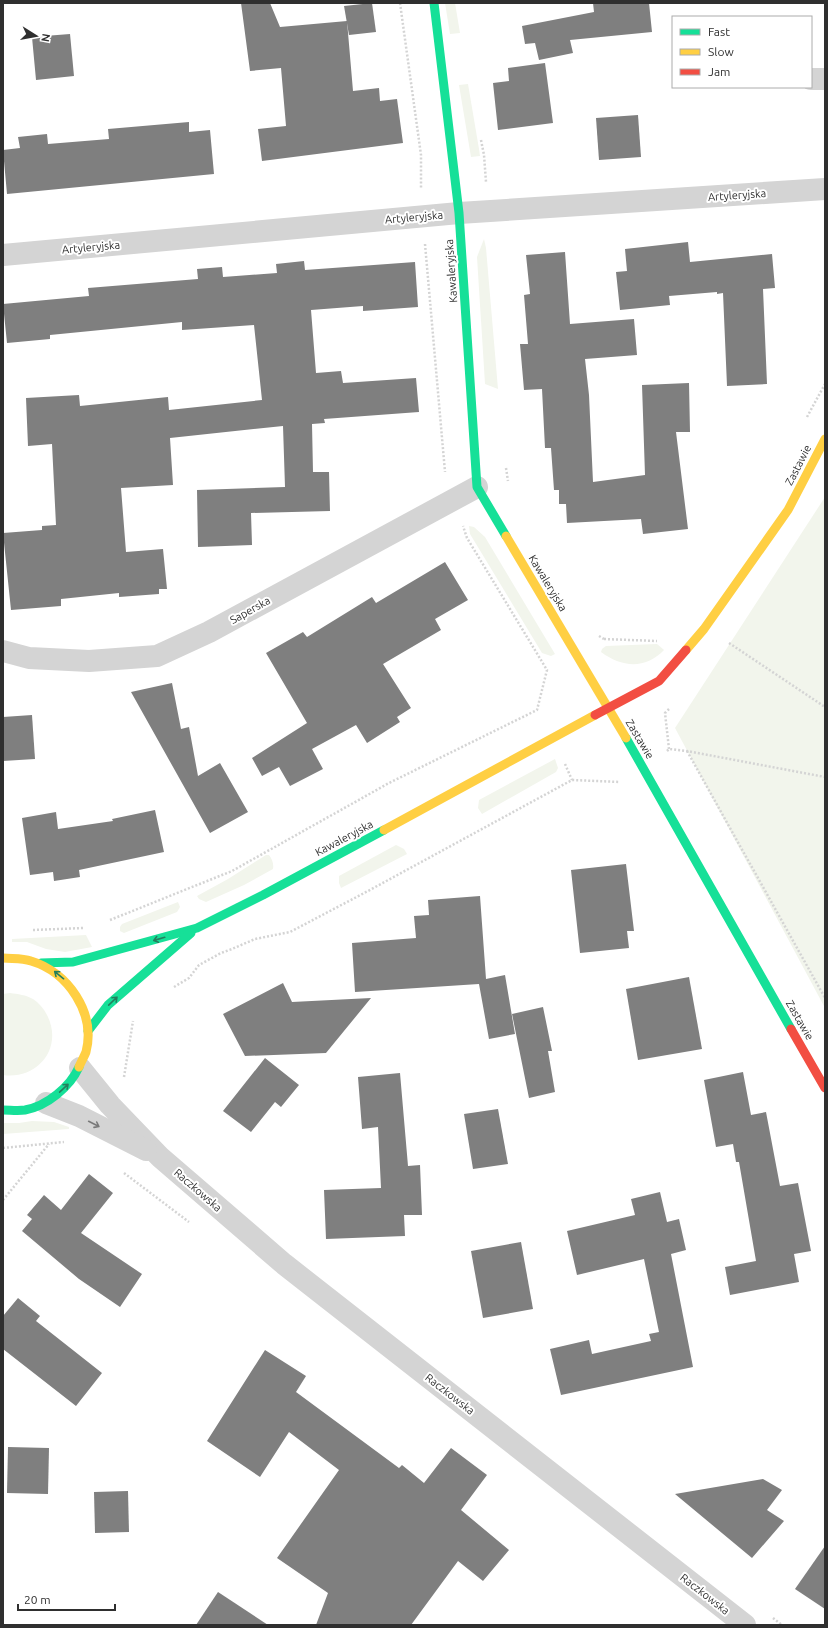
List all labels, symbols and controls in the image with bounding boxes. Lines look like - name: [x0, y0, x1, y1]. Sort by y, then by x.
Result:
- north arrow: [16, 16, 56, 56]
- legend: [672, 16, 812, 88]
- text: Fast: [708, 25, 730, 38]
- text: N: [39, 33, 52, 43]
- text: Slow: [708, 45, 734, 58]
- text: Jam: [708, 65, 730, 78]
- street label: Artyleryjska: [708, 187, 766, 203]
- street label: Artyleryjska: [384, 208, 444, 226]
- street label: Artyleryjska: [61, 238, 121, 256]
- street label: Kawaleryjska: [443, 239, 459, 303]
- street label: Zastawie: [783, 443, 813, 487]
- street label: Kawaleryjska: [526, 553, 570, 613]
- street label: Saperska: [228, 594, 272, 626]
- street label: Zastawie: [624, 717, 656, 761]
- street label: Kawaleryjska: [313, 818, 375, 858]
- one-way arrow: [153, 936, 166, 943]
- one-way arrow: [53, 970, 64, 979]
- one-way arrow: [108, 996, 118, 1006]
- street label: Zastawie: [784, 998, 816, 1042]
- one-way arrow: [59, 1084, 69, 1093]
- one-way arrow: [88, 1121, 100, 1128]
- street label: Raczkowska: [172, 1166, 224, 1214]
- street label: Raczkowska: [423, 1371, 477, 1417]
- street label: Raczkowska: [678, 1571, 732, 1617]
- scale bar: [18, 1586, 115, 1612]
- text: 20 m: [24, 1593, 51, 1606]

